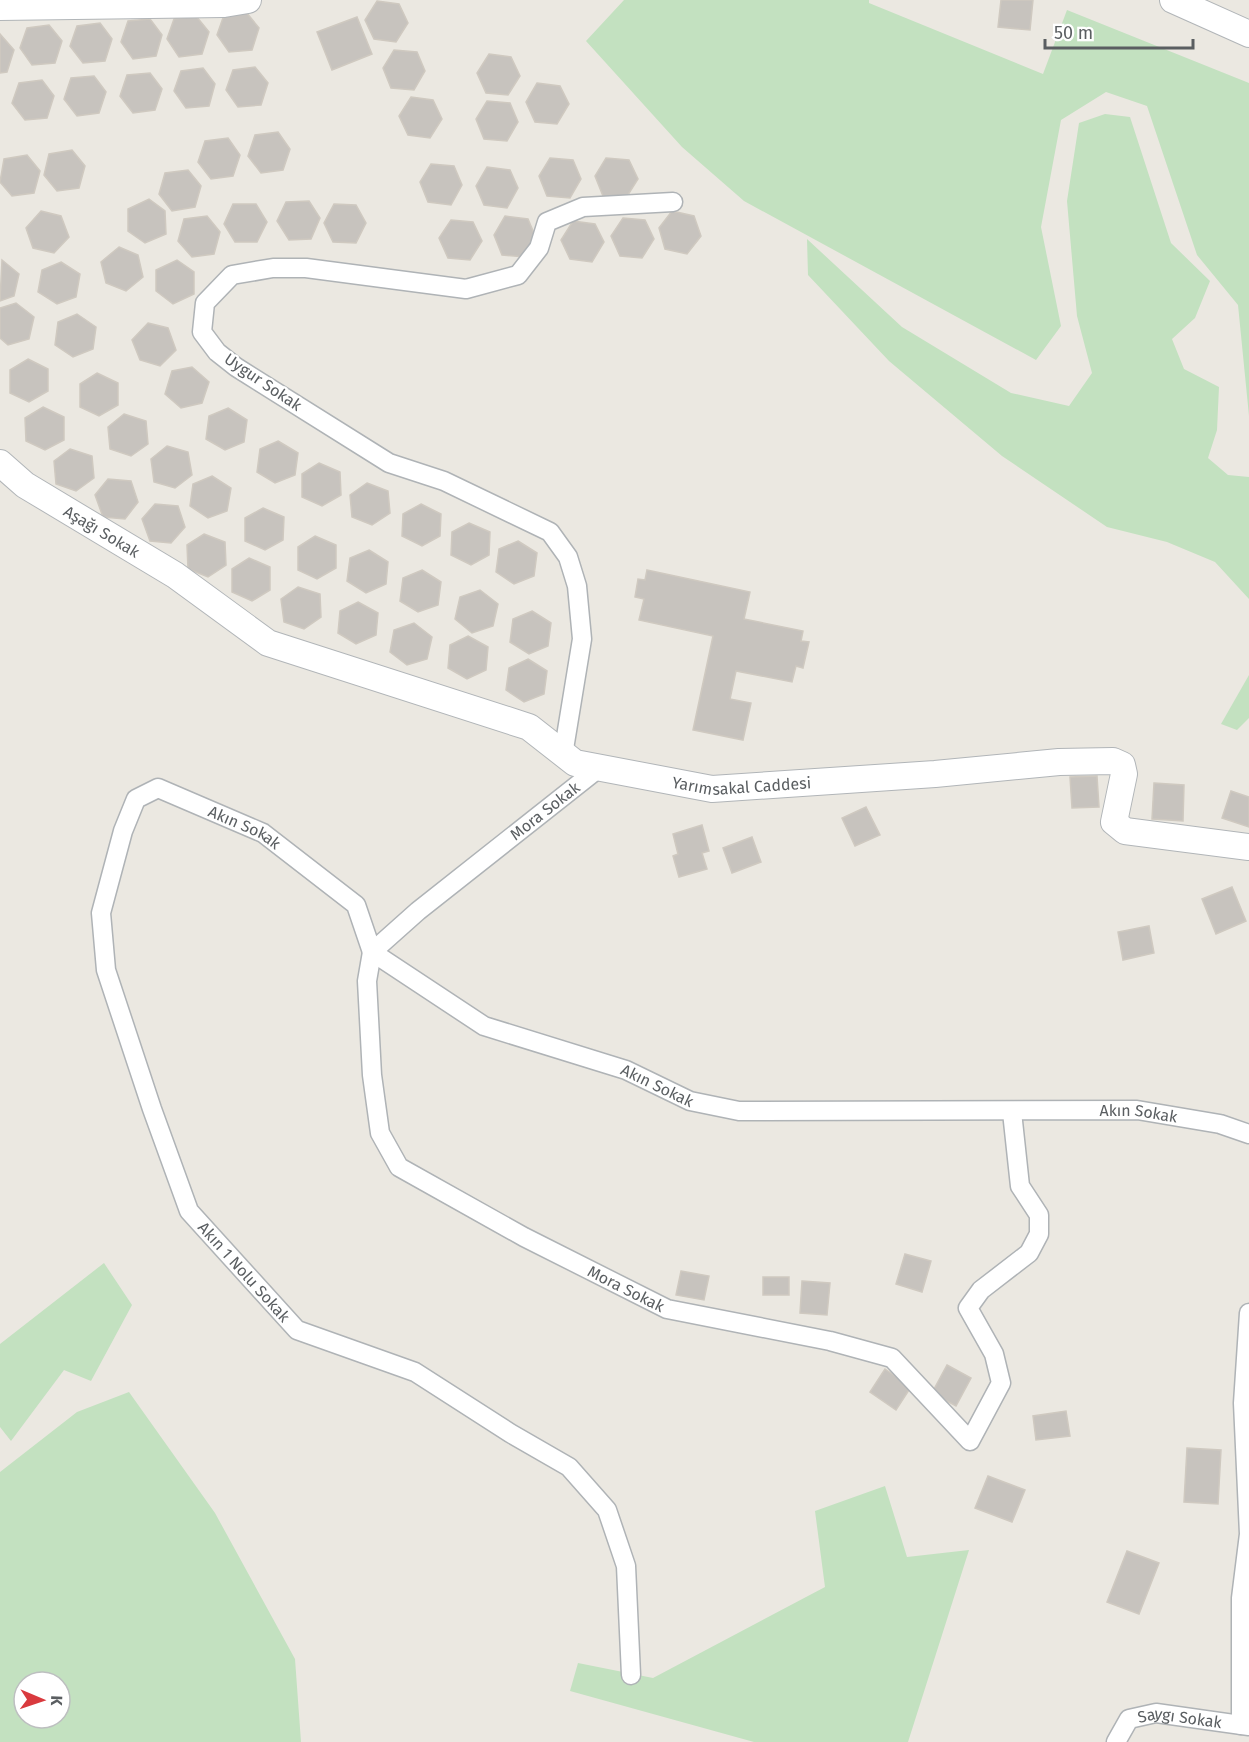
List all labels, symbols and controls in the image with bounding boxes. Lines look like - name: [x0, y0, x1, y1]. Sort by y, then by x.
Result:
- scale bar: [1045, 12, 1194, 50]
- text: 50 m: [1054, 22, 1093, 44]
- street label: Uygur Sokak: [221, 349, 306, 415]
- street label: Aşağı Sokak: [61, 501, 144, 562]
- street label: Yarımsakal Caddesi: [671, 772, 812, 798]
- street label: Mora Sokak: [506, 777, 584, 844]
- street label: Akın Sokak: [206, 801, 285, 853]
- street label: Akın Sokak: [618, 1060, 698, 1111]
- street label: Akın Sokak: [1099, 1100, 1180, 1126]
- street label: Akın 1 Nolu Sokak: [194, 1218, 294, 1327]
- street label: Mora Sokak: [585, 1261, 668, 1316]
- north arrow: [12, 1670, 72, 1730]
- text: K: [47, 1695, 66, 1707]
- street label: Saygı Sokak: [1136, 1703, 1224, 1732]

